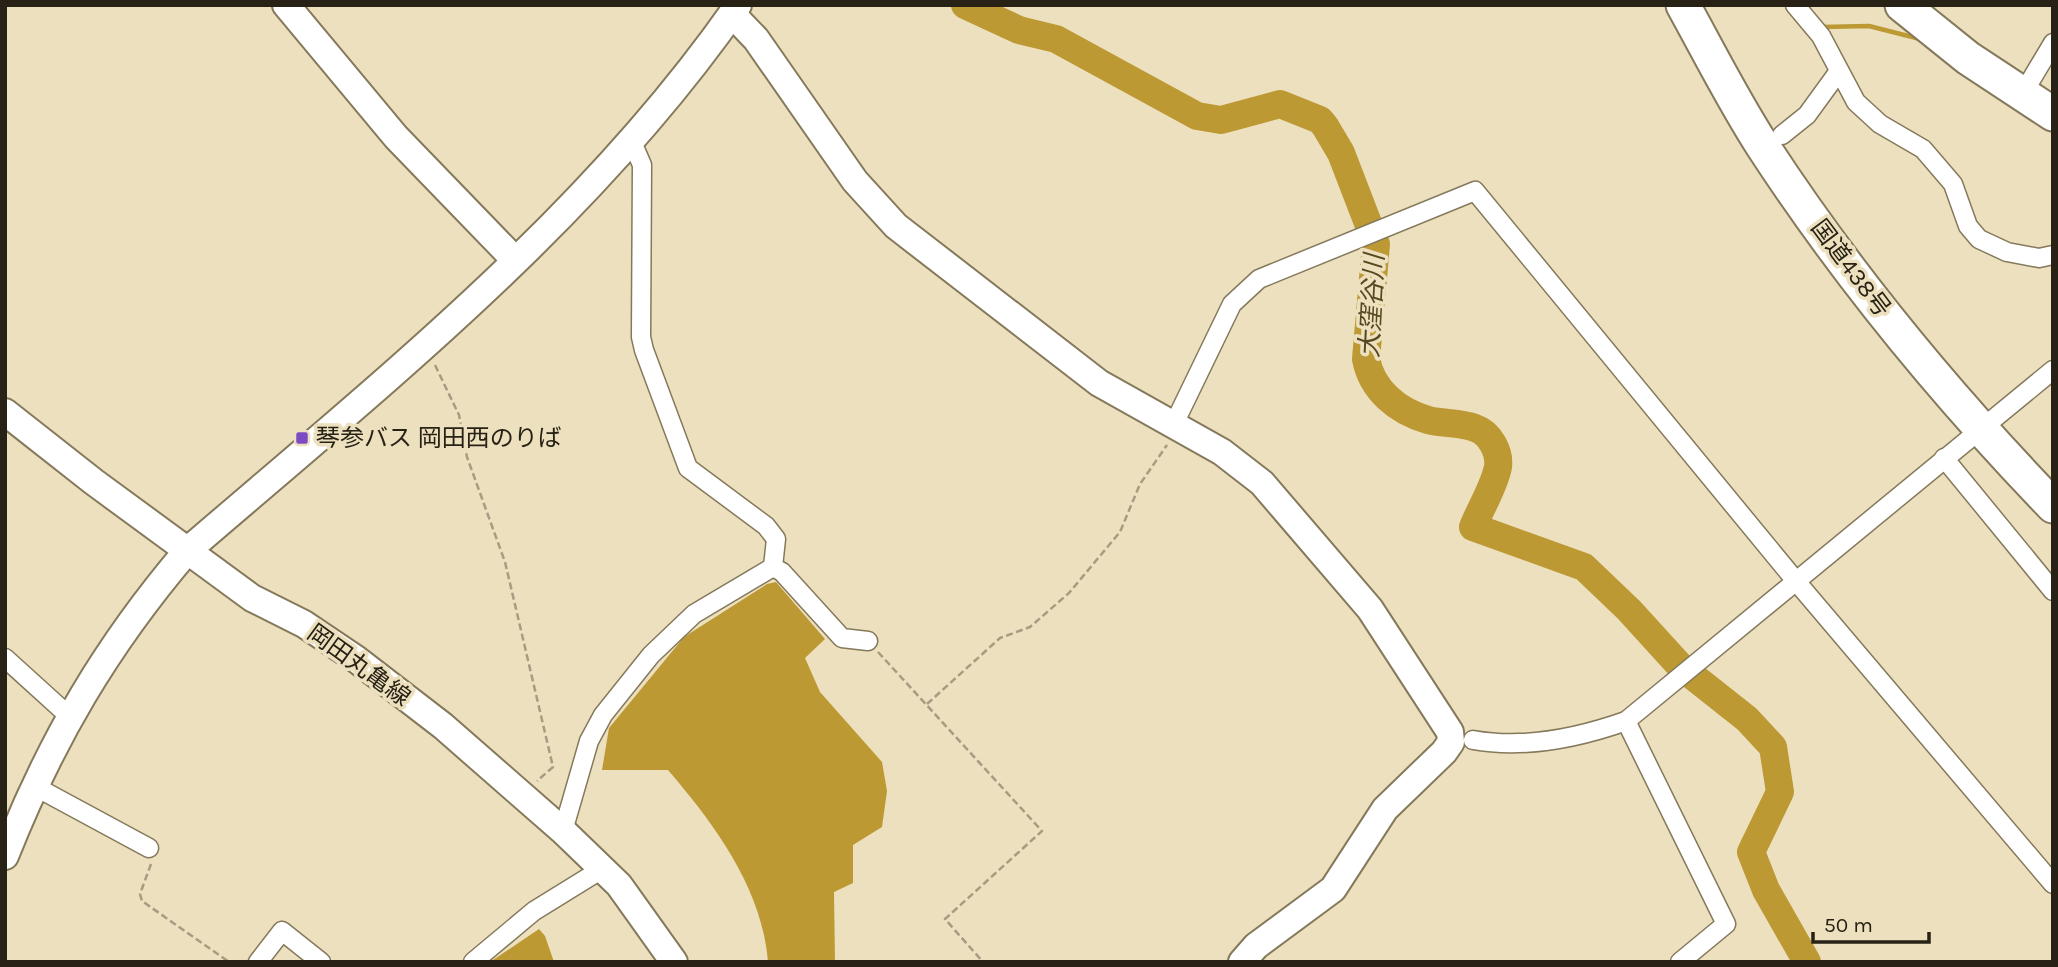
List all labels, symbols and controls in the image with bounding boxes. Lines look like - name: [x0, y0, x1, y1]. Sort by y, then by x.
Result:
- street label: 国道438号: [1805, 214, 1897, 322]
- water label: 大窪谷川: [1354, 250, 1390, 359]
- place label: 琴参バス 岡田西のりば: [316, 424, 562, 452]
- marker: 琴参バス 岡田西のりば: [294, 430, 310, 446]
- street label: 岡田丸亀線: [302, 618, 416, 712]
- scale bar: [1813, 900, 1928, 944]
- text: 50 m: [1824, 913, 1873, 937]

